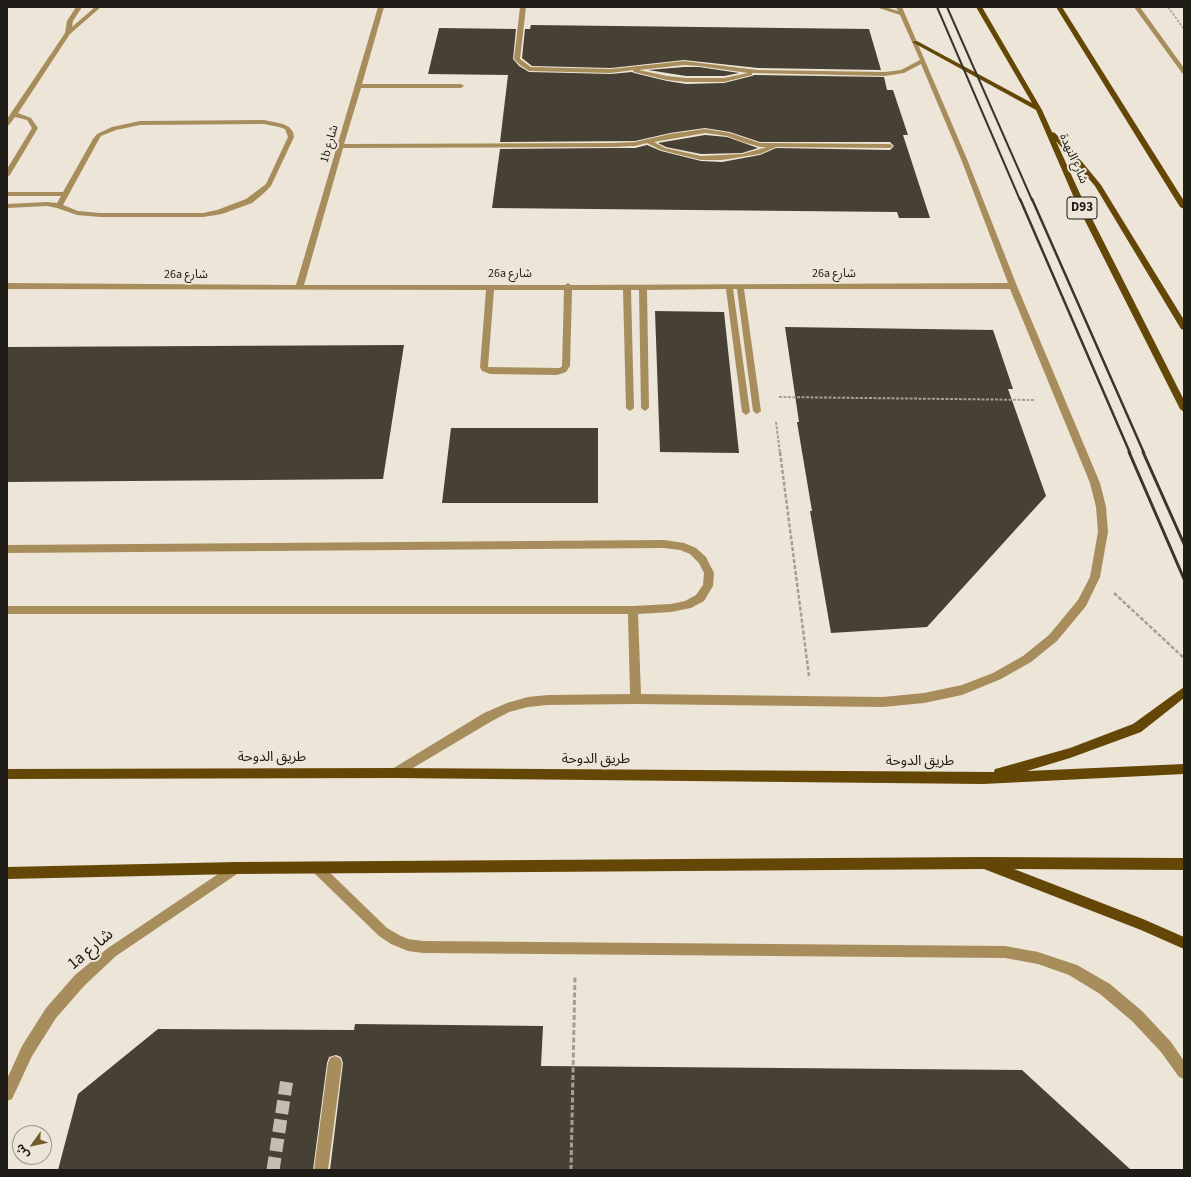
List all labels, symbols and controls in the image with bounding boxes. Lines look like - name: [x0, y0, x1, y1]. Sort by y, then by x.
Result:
- street label: 1b شارع: [318, 124, 342, 164]
- street label: شارع النهدة: [1056, 132, 1090, 186]
- road number: D93: [1067, 197, 1097, 219]
- street label: 26a شارع: [488, 267, 532, 281]
- street label: 26a شارع: [812, 267, 856, 281]
- street label: 26a شارع: [164, 268, 208, 282]
- street label: طريق الدوحة: [238, 750, 306, 766]
- street label: طريق الدوحة: [562, 752, 630, 768]
- street label: طريق الدوحة: [886, 754, 954, 770]
- street label: 1a شارع: [64, 925, 118, 975]
- north arrow: [12, 1125, 52, 1165]
- text: ش: [12, 1141, 33, 1162]

